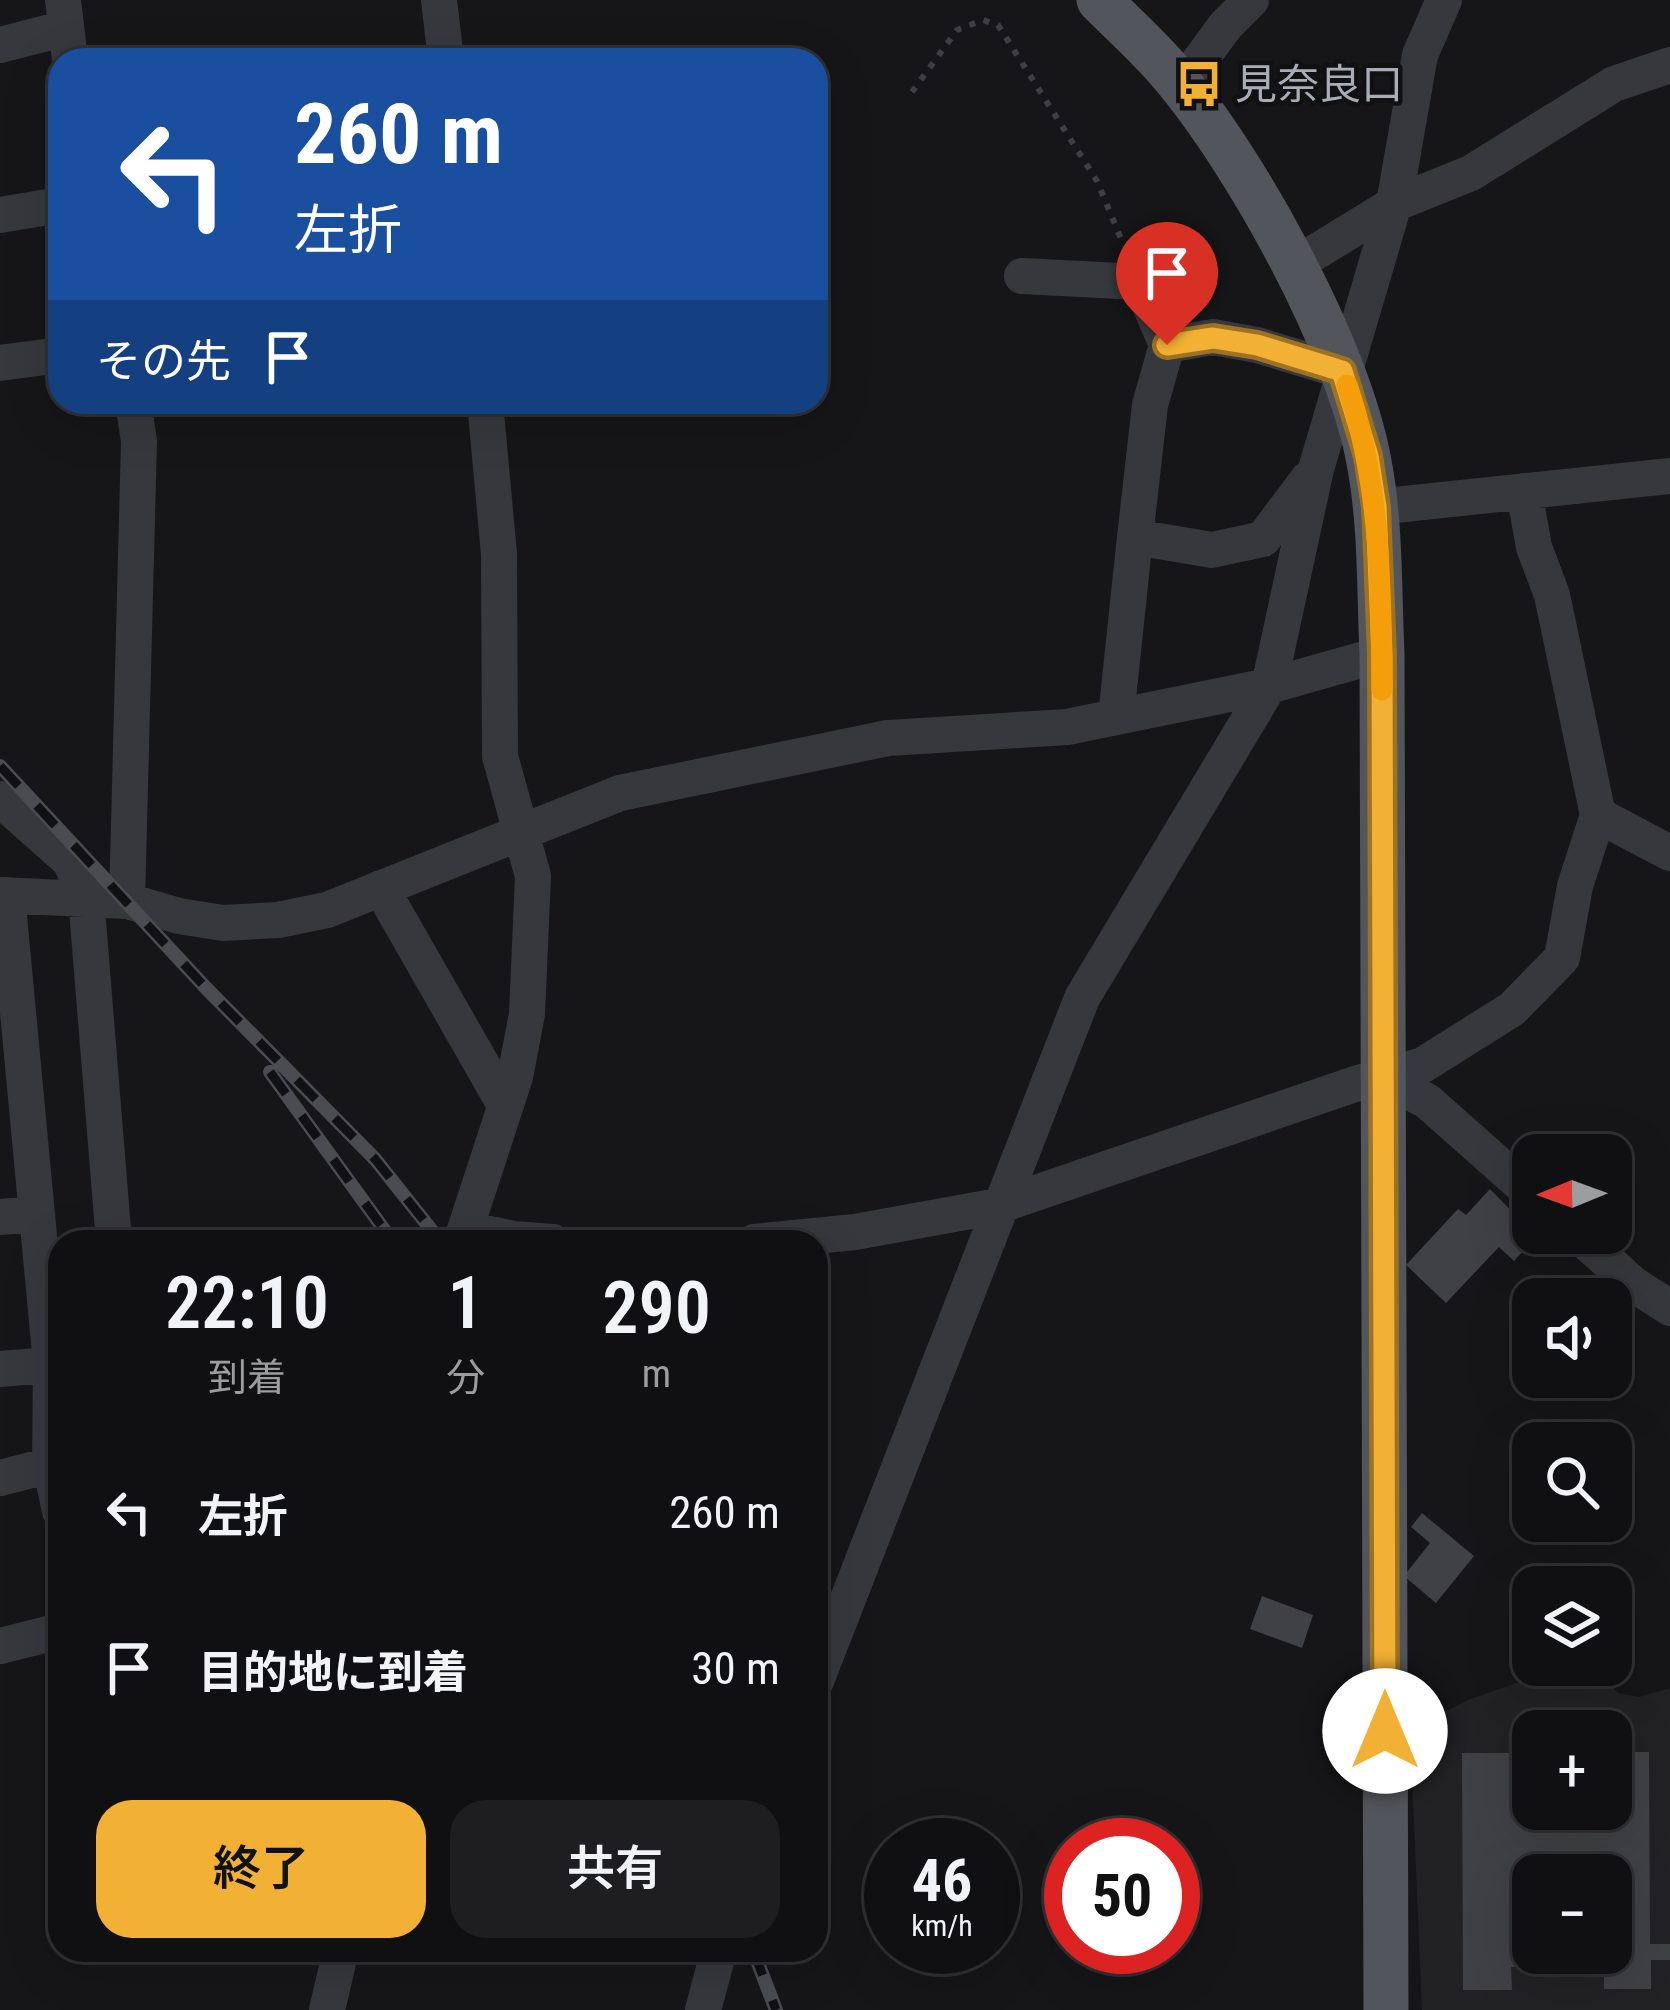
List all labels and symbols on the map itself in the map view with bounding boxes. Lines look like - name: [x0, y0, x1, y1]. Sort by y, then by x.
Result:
- bus stop icon: 見奈良口: [1174, 59, 1224, 109]
- place label: 見奈良口: [1235, 60, 1403, 109]
- pin: [1116, 222, 1218, 345]
- north arrow: [1512, 1134, 1632, 1254]
- position arrow: [1322, 1668, 1448, 1794]
- speed limit sign: 50: [1044, 1818, 1200, 1974]

